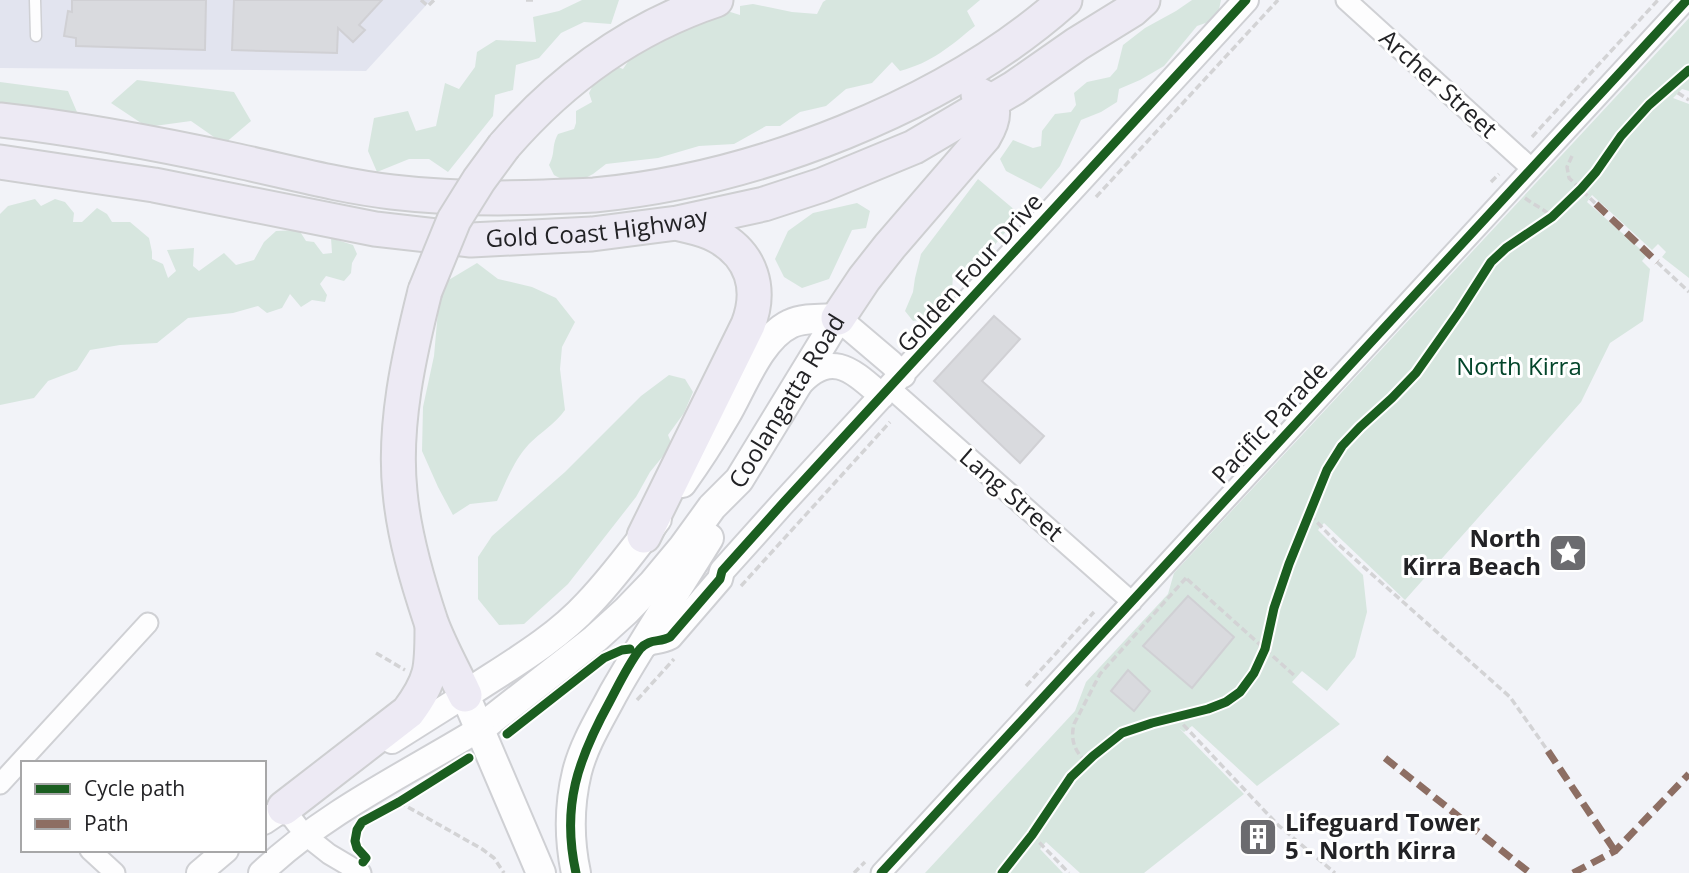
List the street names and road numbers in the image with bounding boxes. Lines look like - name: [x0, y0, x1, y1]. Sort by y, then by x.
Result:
- street label: Archer Street: [1373, 21, 1505, 145]
- street label: Golden Four Drive: [889, 185, 1049, 359]
- street label: Gold Coast Highway: [485, 199, 712, 254]
- street label: Coolangatta Road: [720, 307, 852, 494]
- street label: Pacific Parade: [1204, 354, 1334, 490]
- street label: Lang Street: [953, 440, 1071, 548]

